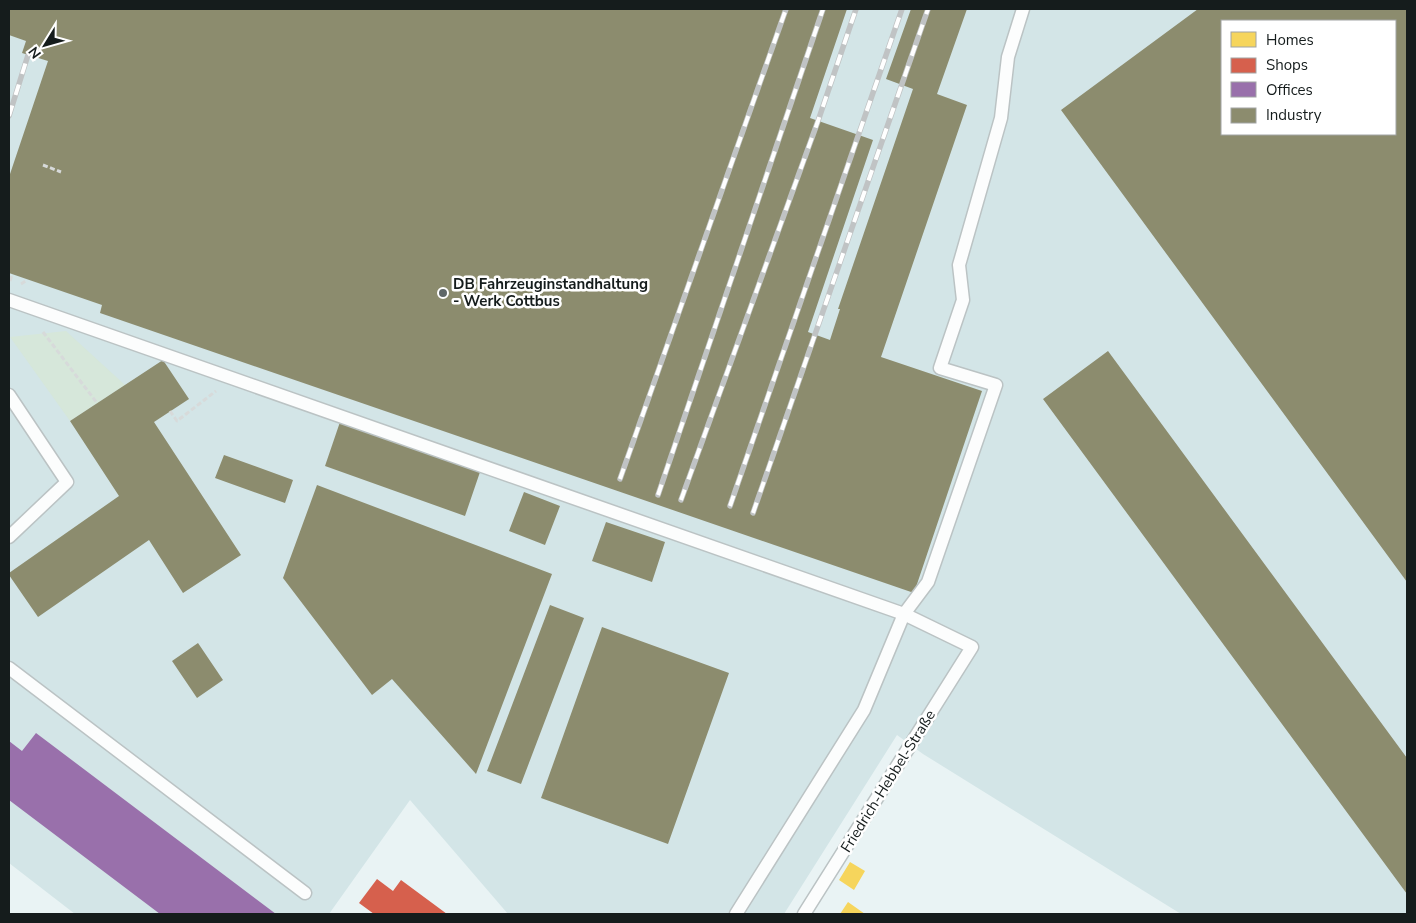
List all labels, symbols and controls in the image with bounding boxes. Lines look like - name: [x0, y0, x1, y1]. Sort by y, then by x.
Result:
- north arrow: [20, 20, 70, 70]
- legend: [1221, 20, 1396, 135]
- text: Homes: [1266, 30, 1314, 50]
- text: N: [24, 43, 46, 62]
- text: Shops: [1266, 55, 1308, 75]
- text: Offices: [1266, 80, 1313, 100]
- text: Industry: [1266, 105, 1322, 125]
- place label: DB Fahrzeuginstandhaltung - Werk Cottbus: [453, 274, 648, 311]
- marker: DB Fahrzeuginstandhaltung - Werk Cottbus: [437, 287, 449, 299]
- street label: Friedrich-Hebbel-Straße: [836, 706, 940, 856]

